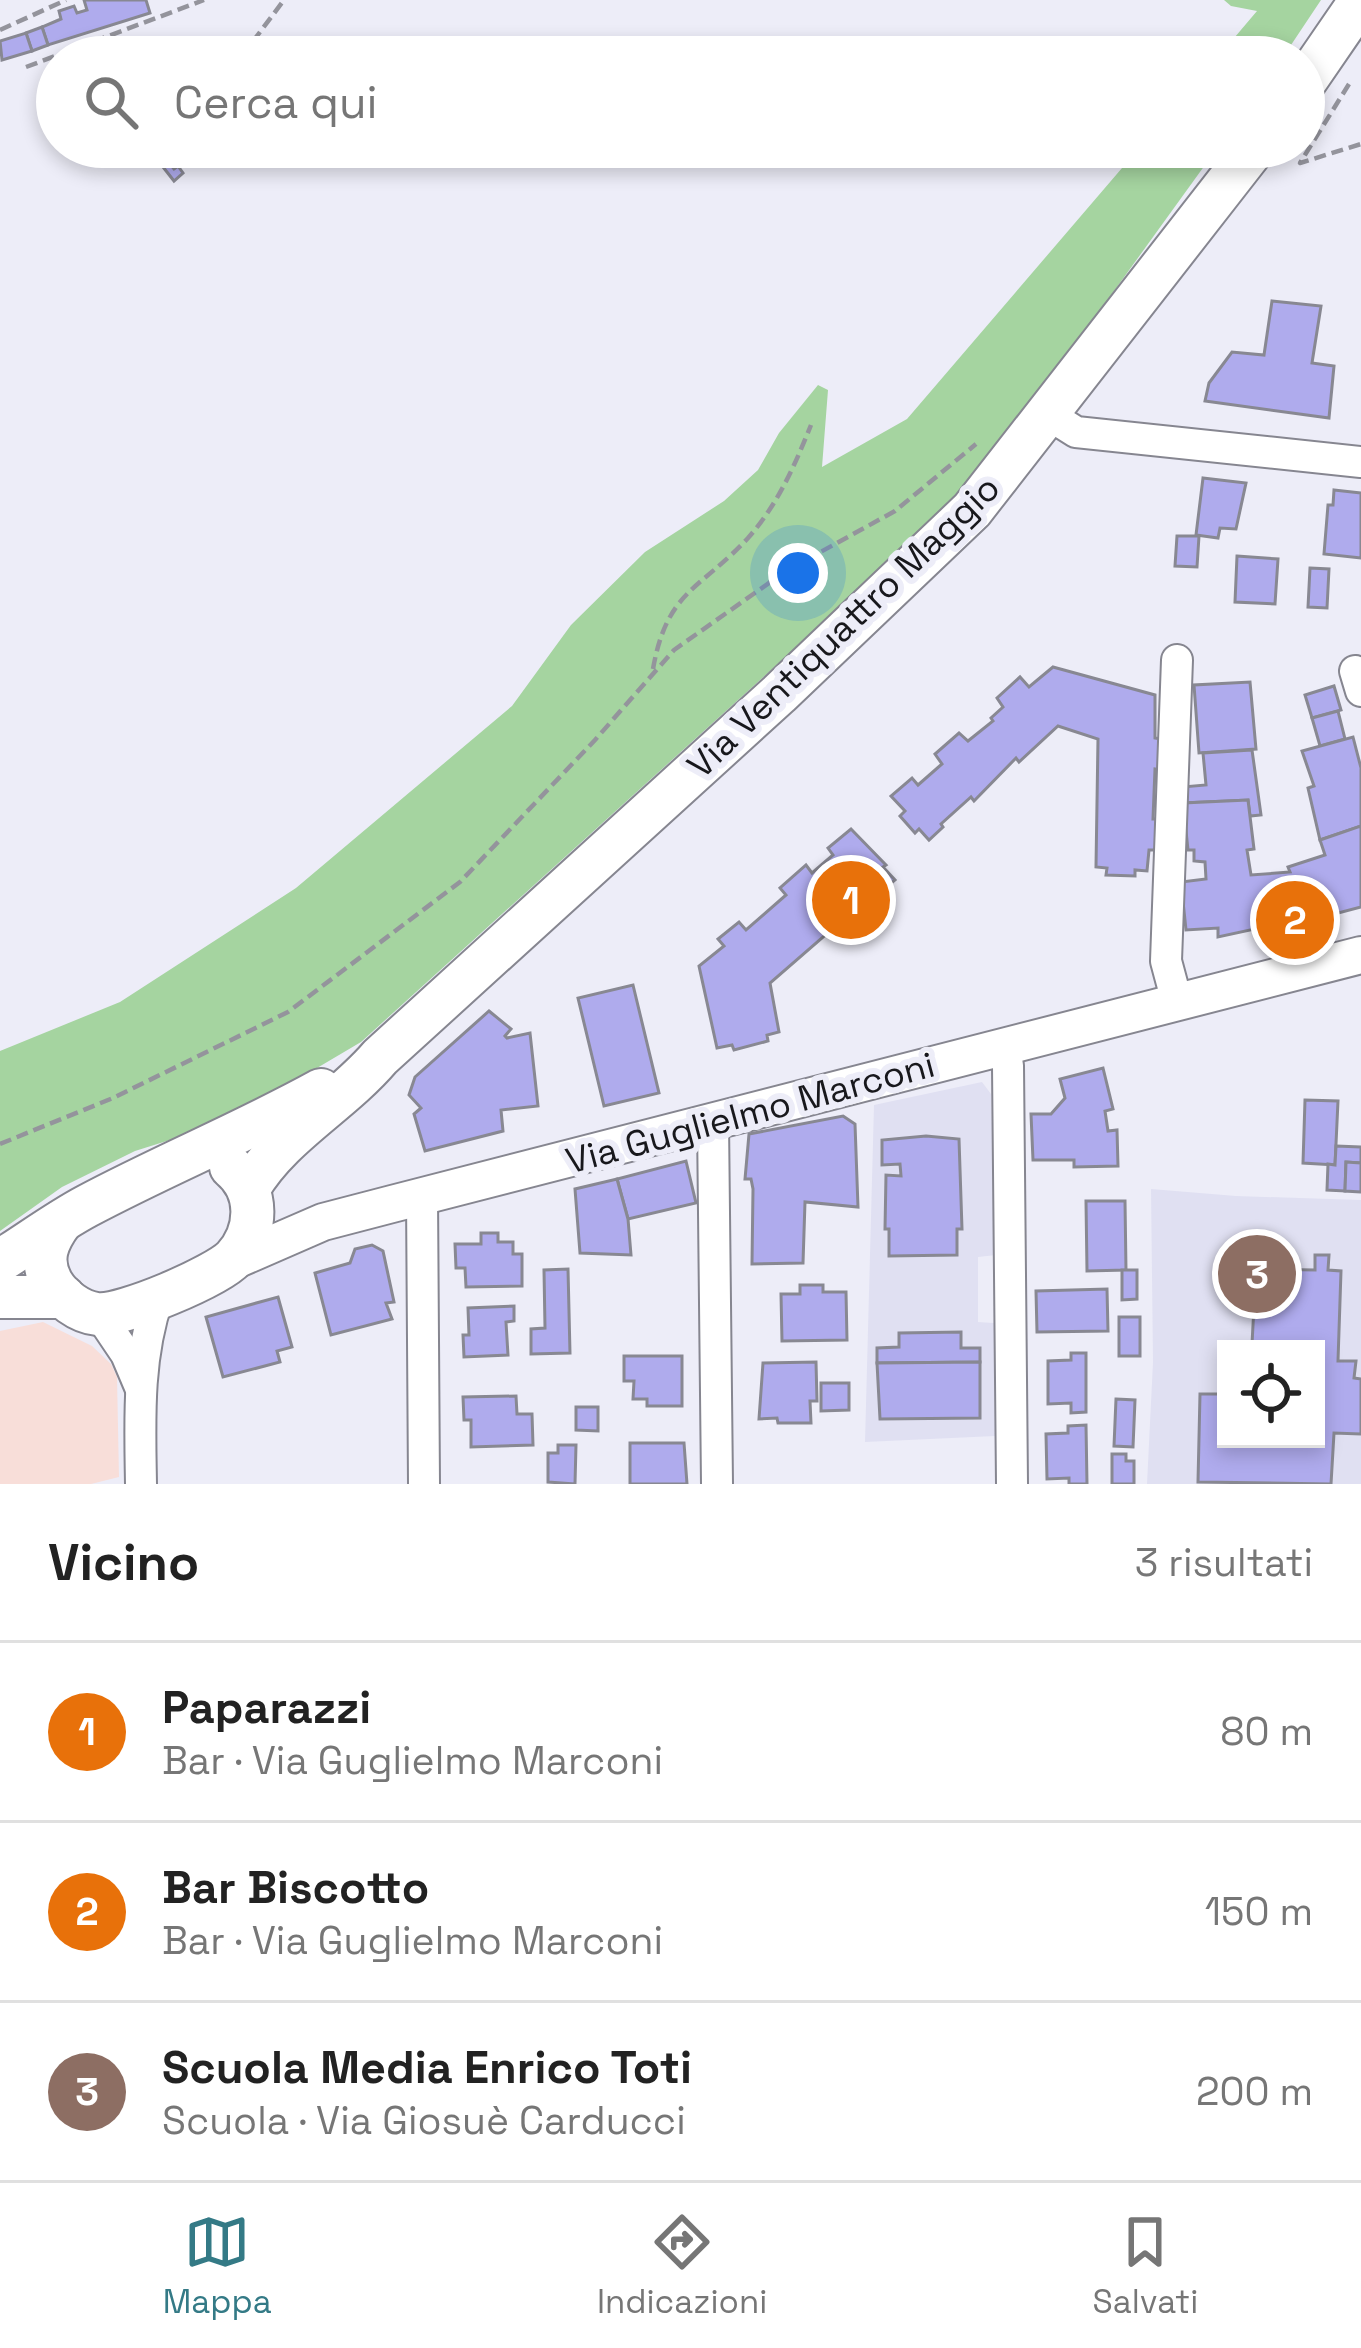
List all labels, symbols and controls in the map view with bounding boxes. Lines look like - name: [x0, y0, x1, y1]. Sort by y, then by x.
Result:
- search box: [36, 36, 1325, 168]
- icon: search: [78, 69, 144, 135]
- text: Cerca qui: [174, 74, 378, 131]
- street label: Via Ventiquattro Maggio: [678, 465, 1010, 788]
- your location: [768, 543, 828, 603]
- pin: 1: [812, 855, 890, 945]
- pin: 2: [1256, 875, 1334, 965]
- street label: Via Guglielmo Marconi: [561, 1042, 940, 1184]
- pin: 3: [1218, 1229, 1296, 1319]
- map controls: [1217, 1340, 1325, 1448]
- button: locate: [1217, 1340, 1325, 1448]
- text: Vicino: [48, 1530, 199, 1595]
- text: 3 risultati: [1135, 1538, 1313, 1587]
- text: Paparazzi: [162, 1679, 371, 1736]
- text: 1: [78, 1707, 96, 1756]
- text: 80 m: [1220, 1707, 1313, 1756]
- text: Bar · Via Guglielmo Marconi: [162, 1736, 663, 1785]
- text: Bar Biscotto: [162, 1859, 429, 1916]
- text: 2: [75, 1887, 99, 1936]
- text: 150 m: [1205, 1887, 1313, 1936]
- text: Bar · Via Guglielmo Marconi: [162, 1916, 663, 1965]
- text: Scuola Media Enrico Toti: [162, 2039, 692, 2096]
- text: 3: [75, 2067, 99, 2116]
- text: 200 m: [1196, 2067, 1313, 2116]
- text: Scuola · Via Giosuè Carducci: [162, 2096, 686, 2145]
- tab: Mappa: [163, 2209, 272, 2323]
- tab: Indicazioni: [597, 2209, 767, 2323]
- tab: Salvati: [1093, 2209, 1198, 2323]

